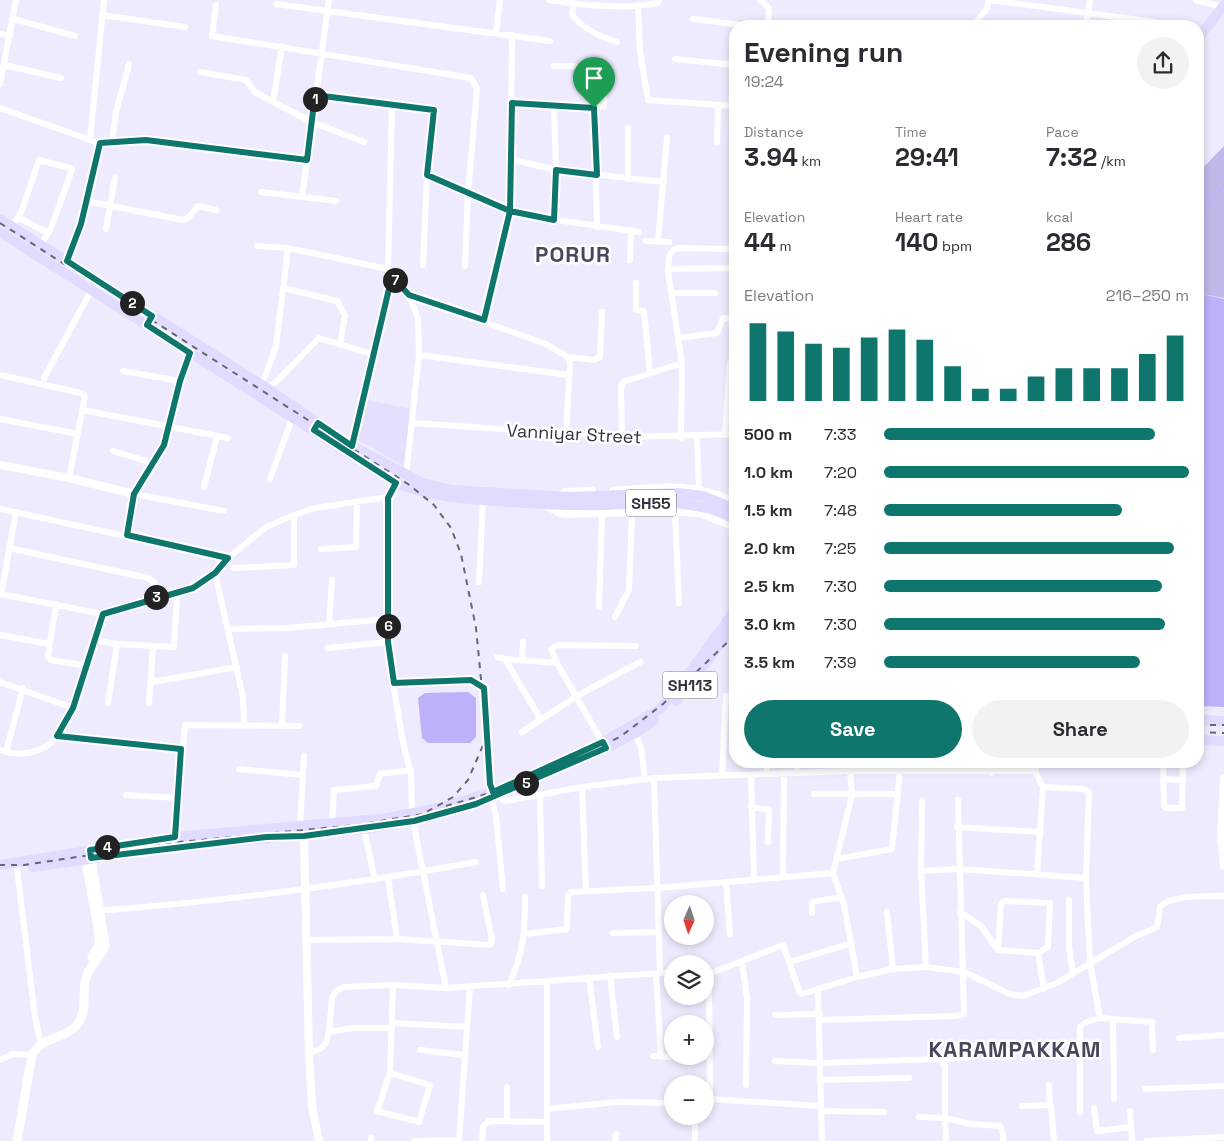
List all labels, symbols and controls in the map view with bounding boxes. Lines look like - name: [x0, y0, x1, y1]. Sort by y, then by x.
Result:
- text: Evening run: [744, 34, 903, 70]
- button: share: [1137, 37, 1189, 89]
- pin: [573, 57, 615, 108]
- icon: arrive: [580, 64, 608, 92]
- text: 19:24: [744, 71, 784, 92]
- pin: 1: [302, 86, 328, 112]
- text: 1: [312, 90, 319, 108]
- text: Distance: [744, 123, 804, 141]
- text: Time: [895, 123, 927, 141]
- text: Pace: [1046, 123, 1079, 141]
- text: 3.94: [744, 141, 798, 173]
- text: 29:41: [895, 141, 959, 173]
- text: 7:32: [1046, 141, 1097, 173]
- text: km: [798, 152, 821, 170]
- text: /km: [1097, 152, 1126, 170]
- text: Elevation: [744, 208, 805, 226]
- text: Heart rate: [895, 208, 963, 226]
- text: kcal: [1046, 208, 1073, 226]
- text: 44: [744, 226, 776, 258]
- text: 140: [895, 226, 938, 258]
- text: 286: [1046, 226, 1091, 258]
- text: m: [776, 237, 791, 255]
- text: bpm: [938, 237, 972, 255]
- district label: PORUR: [535, 240, 611, 268]
- pin: 7: [382, 268, 408, 292]
- text: 7: [392, 271, 399, 289]
- text: Elevation: [744, 285, 814, 306]
- text: 216–250 m: [1106, 285, 1189, 306]
- pin: 2: [120, 290, 144, 316]
- text: 2: [128, 294, 137, 312]
- street label: Vanniyar Street: [506, 418, 642, 449]
- text: 500 m: [744, 424, 792, 445]
- text: 7:33: [824, 424, 856, 445]
- text: 1.0 km: [744, 462, 793, 483]
- text: 7:20: [824, 462, 857, 483]
- road number: SH55: [626, 489, 676, 516]
- text: 1.5 km: [744, 500, 792, 521]
- text: 7:48: [824, 500, 857, 521]
- text: 2.0 km: [744, 538, 795, 559]
- text: 7:25: [824, 538, 856, 559]
- text: 2.5 km: [744, 576, 795, 597]
- text: 7:30: [824, 576, 857, 597]
- pin: 3: [144, 584, 168, 610]
- text: 3: [152, 588, 161, 606]
- pin: 6: [376, 614, 400, 638]
- text: 3.0 km: [744, 614, 795, 635]
- text: 7:30: [824, 614, 857, 635]
- text: 6: [384, 617, 393, 635]
- text: 3.5 km: [744, 652, 795, 673]
- text: 7:39: [824, 652, 857, 673]
- road number: SH113: [662, 672, 718, 698]
- button: Save: [744, 700, 962, 758]
- button: Share: [972, 700, 1189, 758]
- pin: 5: [514, 770, 538, 796]
- text: 5: [522, 774, 531, 792]
- pin: 4: [94, 834, 120, 860]
- text: 4: [103, 838, 112, 856]
- north arrow: [664, 895, 714, 945]
- map controls: [664, 895, 714, 1125]
- button: layers: [664, 955, 714, 1005]
- button: +: [664, 1015, 714, 1065]
- district label: KARAMPAKKAM: [929, 1035, 1101, 1063]
- button: −: [664, 1075, 714, 1125]

